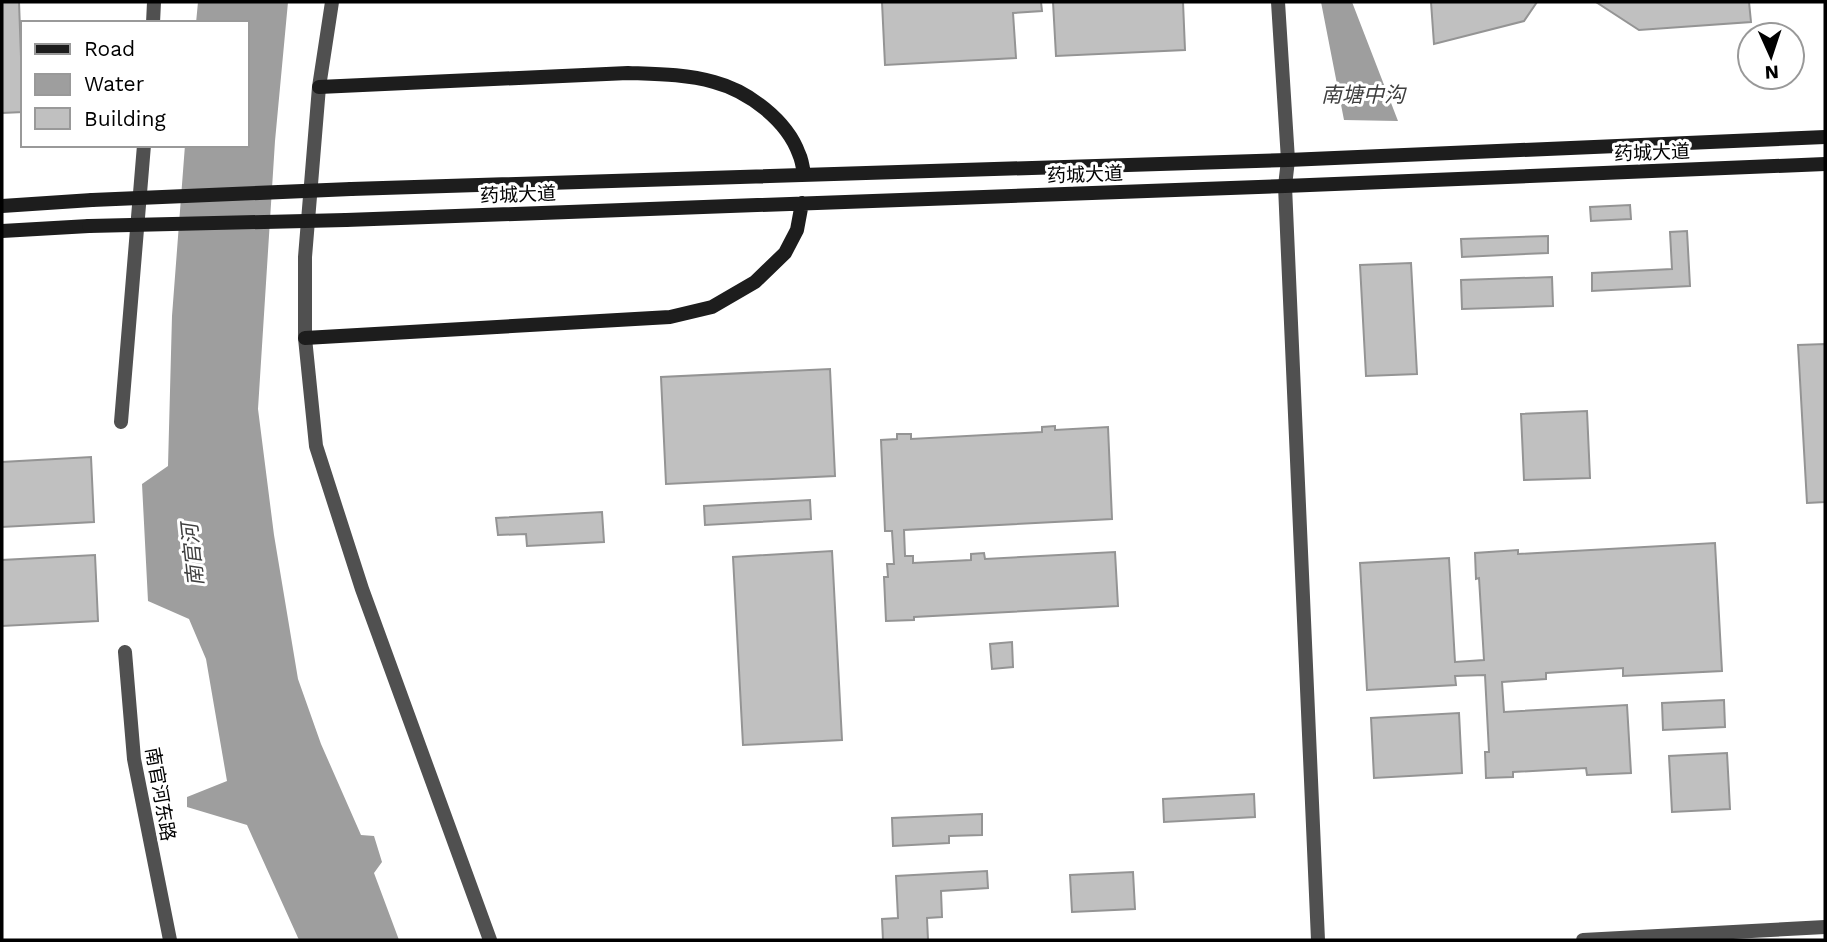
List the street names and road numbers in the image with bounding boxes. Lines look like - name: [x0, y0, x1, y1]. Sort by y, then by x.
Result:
- street label: 药城大道: [1614, 140, 1690, 165]
- street label: 药城大道: [1047, 162, 1123, 187]
- street label: 药城大道: [480, 182, 556, 207]
- street label: 南官河东路: [141, 745, 180, 843]

